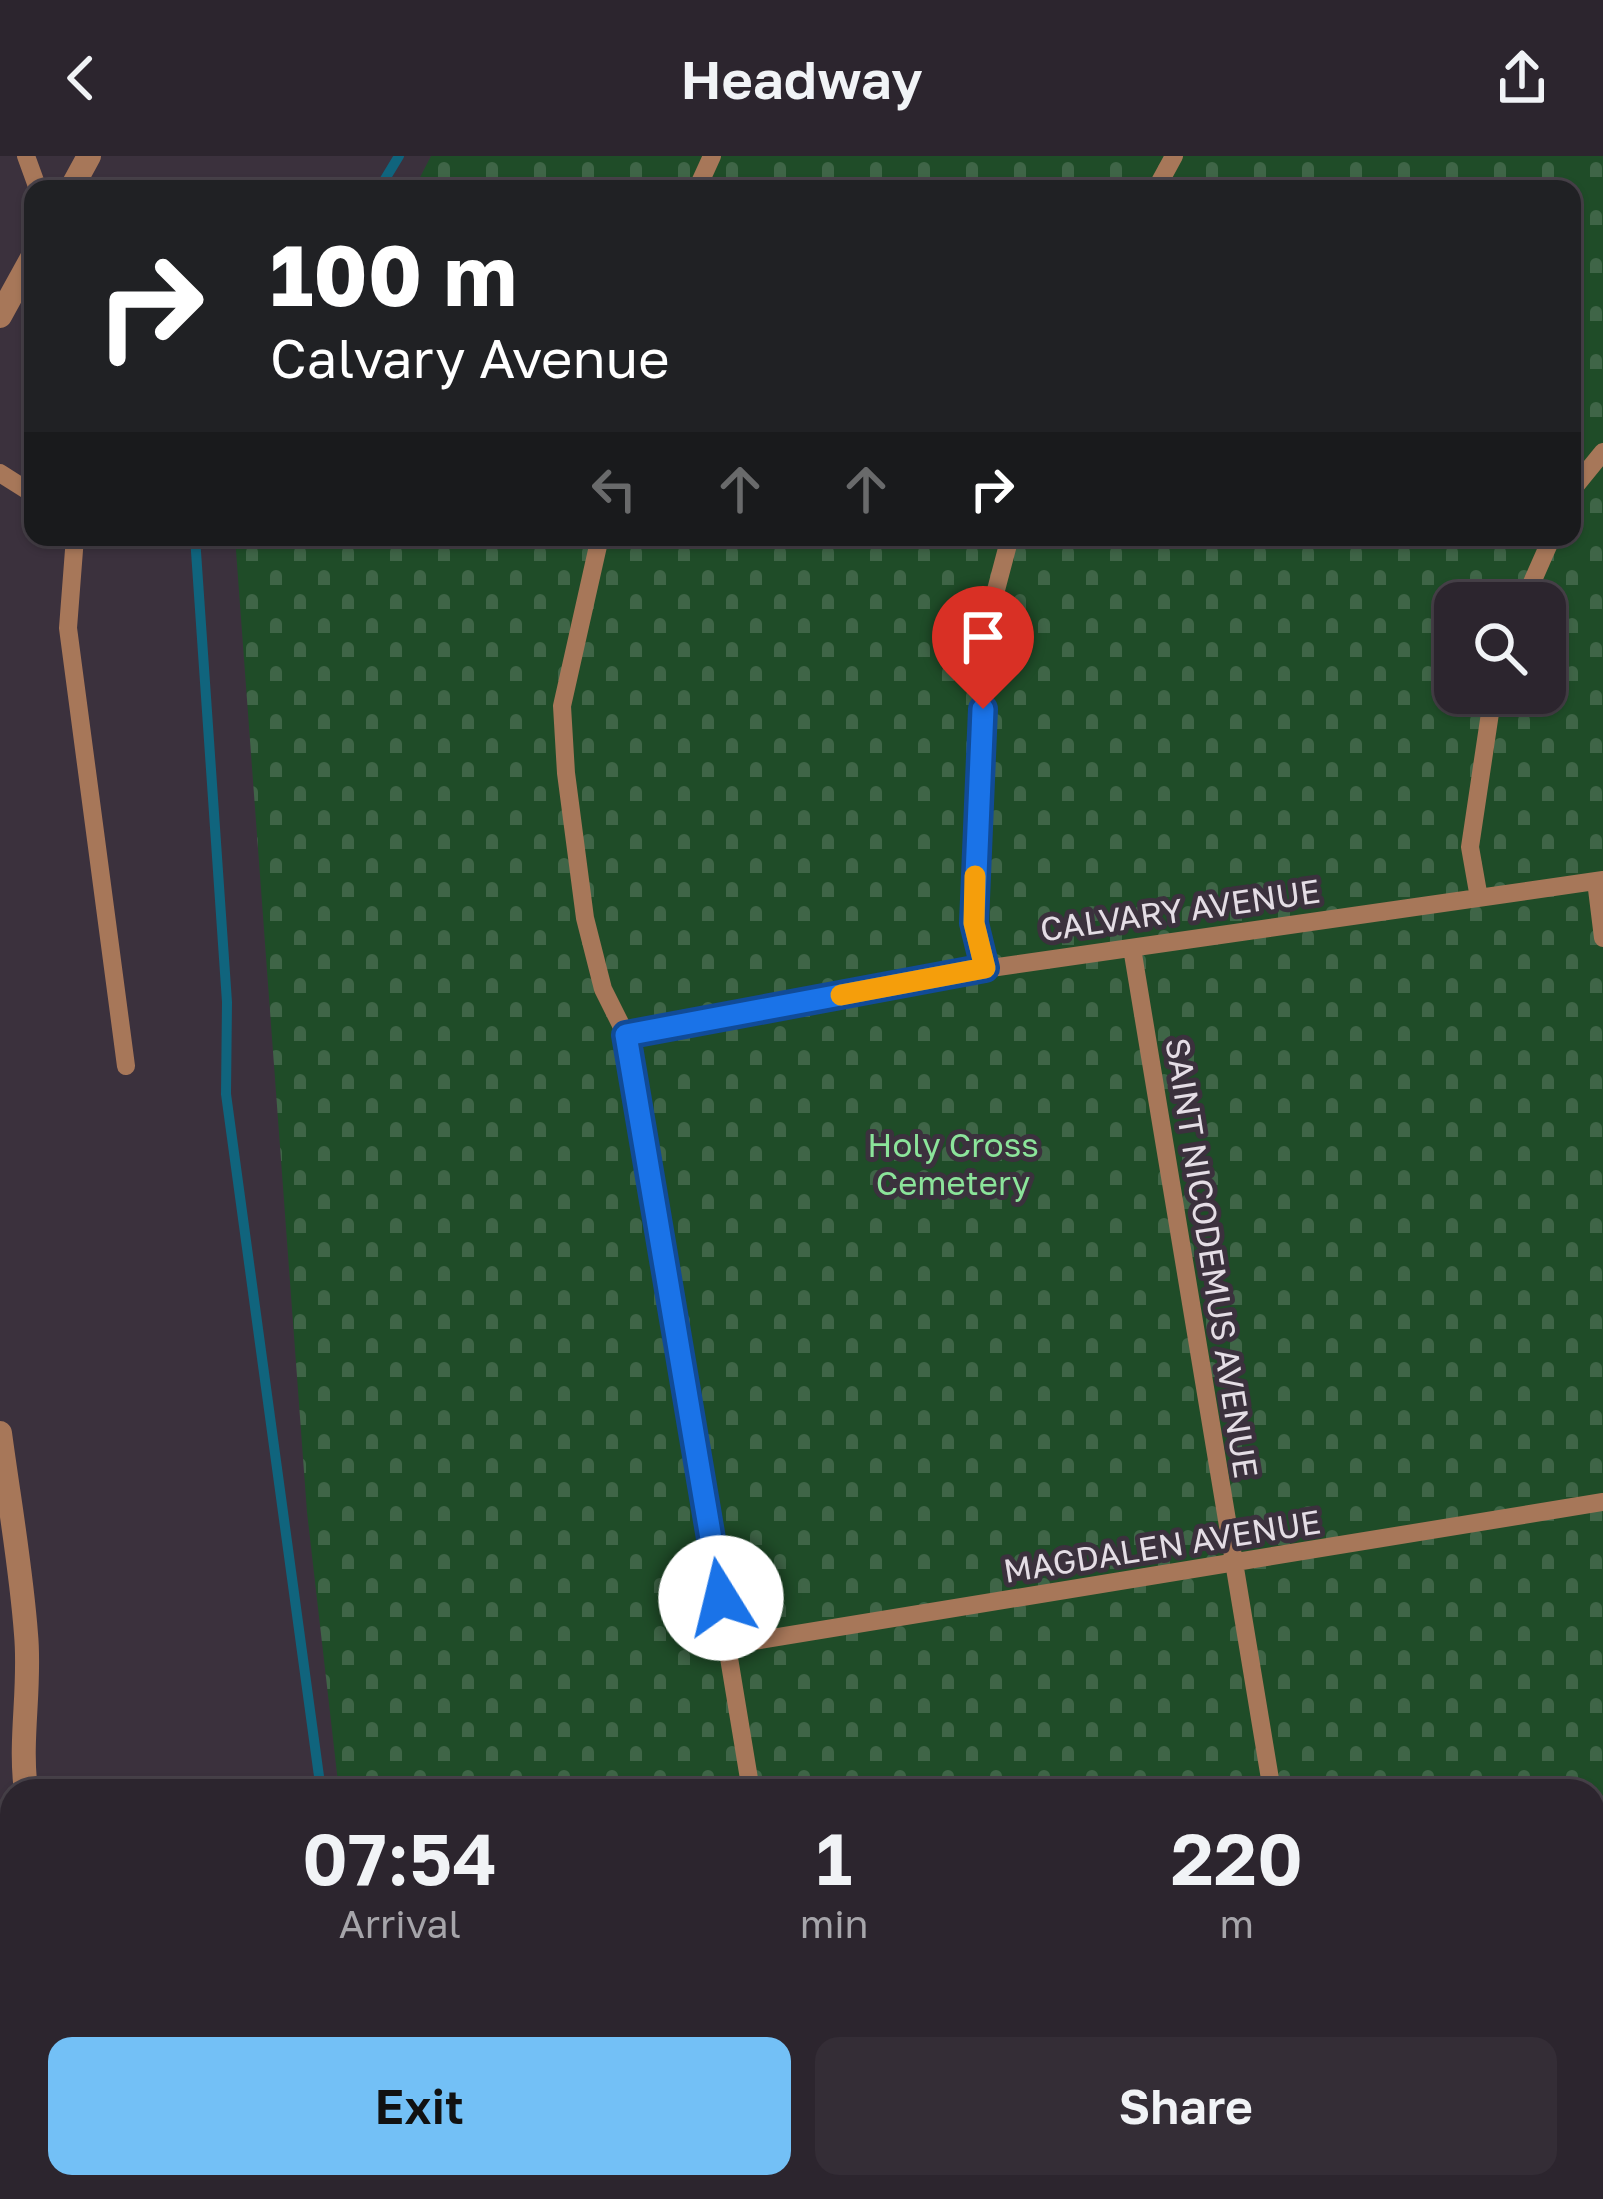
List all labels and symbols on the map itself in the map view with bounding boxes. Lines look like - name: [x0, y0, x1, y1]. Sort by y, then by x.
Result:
- pin: [932, 586, 1034, 709]
- street label: CALVARY AVENUE: [1038, 871, 1322, 948]
- street label: SAINT NICODEMUS AVENUE: [1158, 1035, 1267, 1481]
- park label: Holy Cross Cemetery: [867, 1125, 1039, 1202]
- street label: MAGDALEN AVENUE: [1001, 1501, 1323, 1590]
- position arrow: [658, 1535, 784, 1661]

